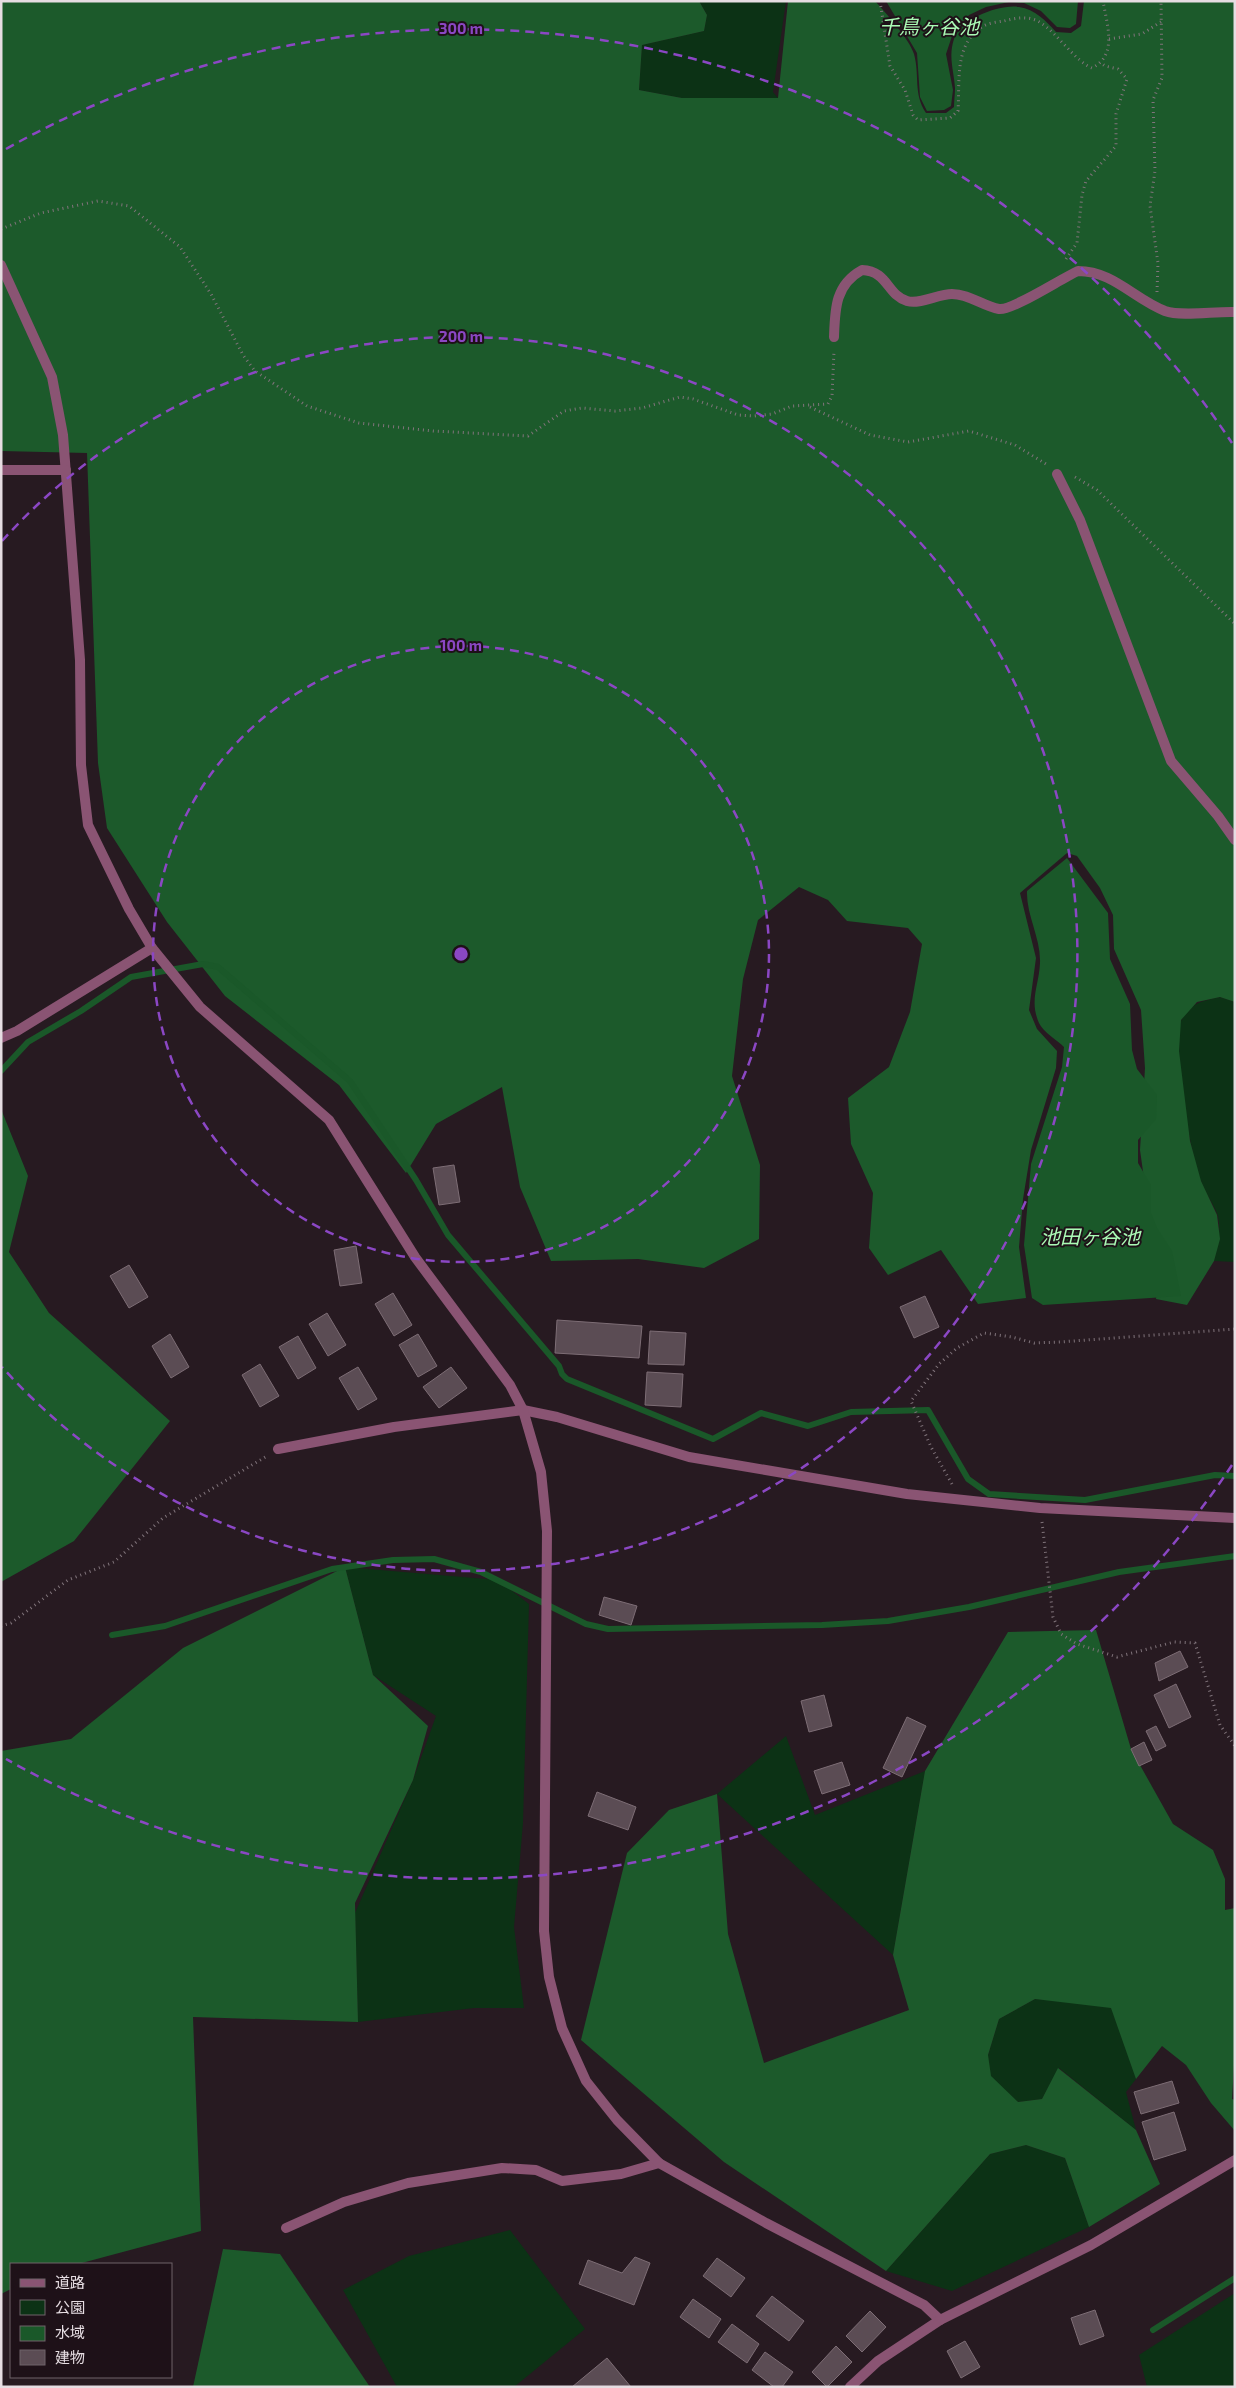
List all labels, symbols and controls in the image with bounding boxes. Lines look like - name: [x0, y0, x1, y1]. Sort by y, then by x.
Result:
- water label: 千鳥ヶ谷池: [879, 14, 981, 38]
- text: 300 m: [439, 19, 483, 37]
- text: 200 m: [439, 327, 483, 345]
- text: 100 m: [440, 636, 482, 654]
- centre of rings: [452, 945, 470, 963]
- water label: 池田ヶ谷池: [1040, 1224, 1142, 1248]
- legend: [10, 2263, 172, 2378]
- text: 道路: [55, 2273, 85, 2291]
- text: 公園: [55, 2298, 85, 2316]
- text: 水域: [55, 2323, 85, 2341]
- text: 建物: [55, 2348, 85, 2366]

